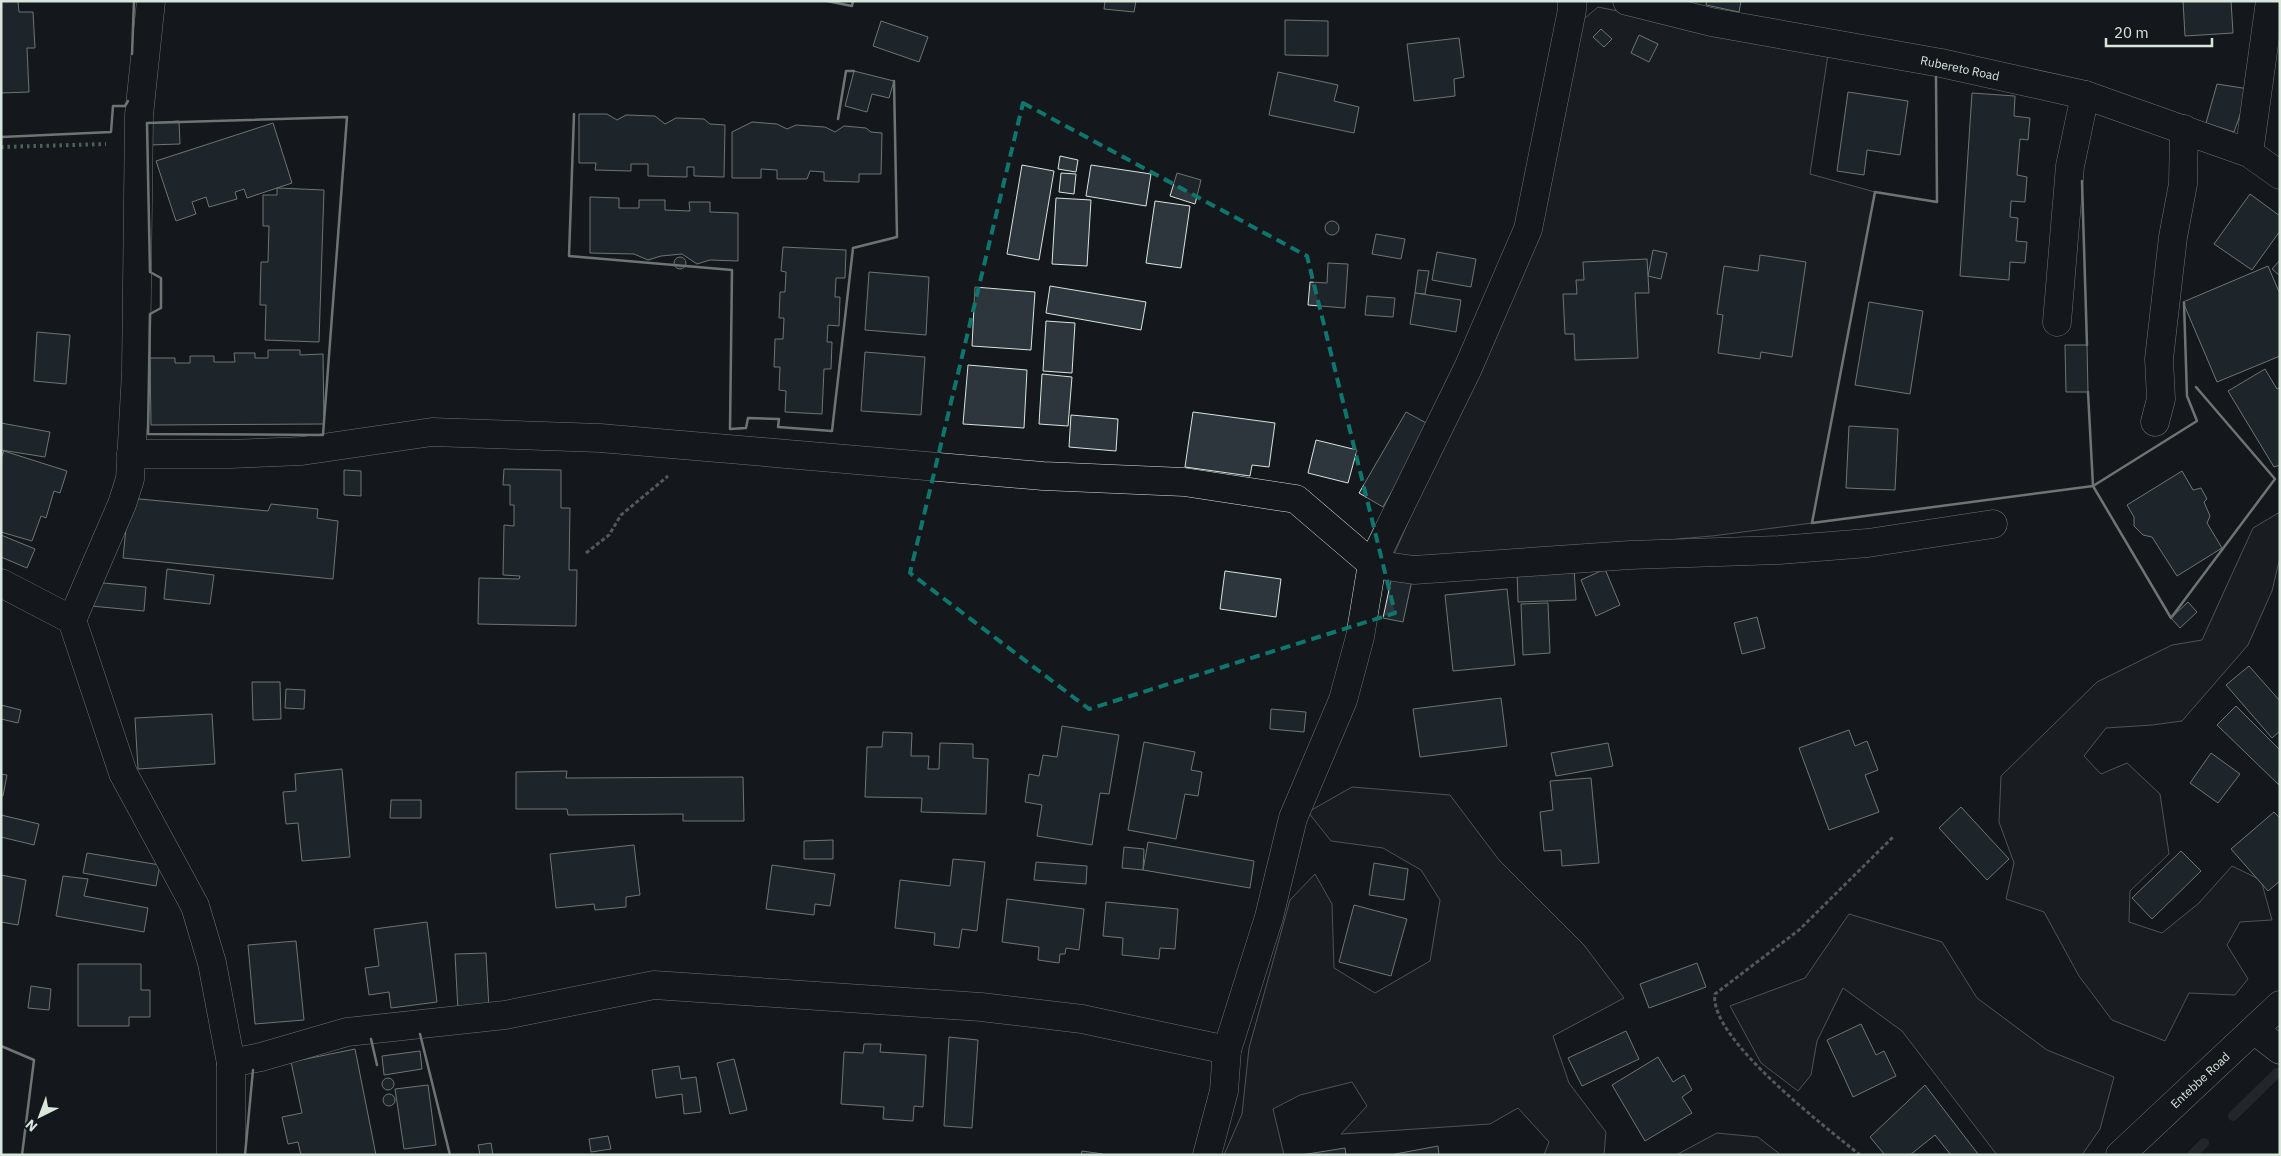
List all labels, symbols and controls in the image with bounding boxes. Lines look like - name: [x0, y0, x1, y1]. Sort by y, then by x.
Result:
- scale bar: [2106, 15, 2212, 47]
- text: 20 m: [2114, 23, 2149, 42]
- street label: Rubereto Road: [1919, 52, 2001, 84]
- street label: Entebbe Road: [2167, 1049, 2233, 1111]
- north arrow: [15, 1091, 65, 1141]
- text: N: [22, 1116, 41, 1136]

